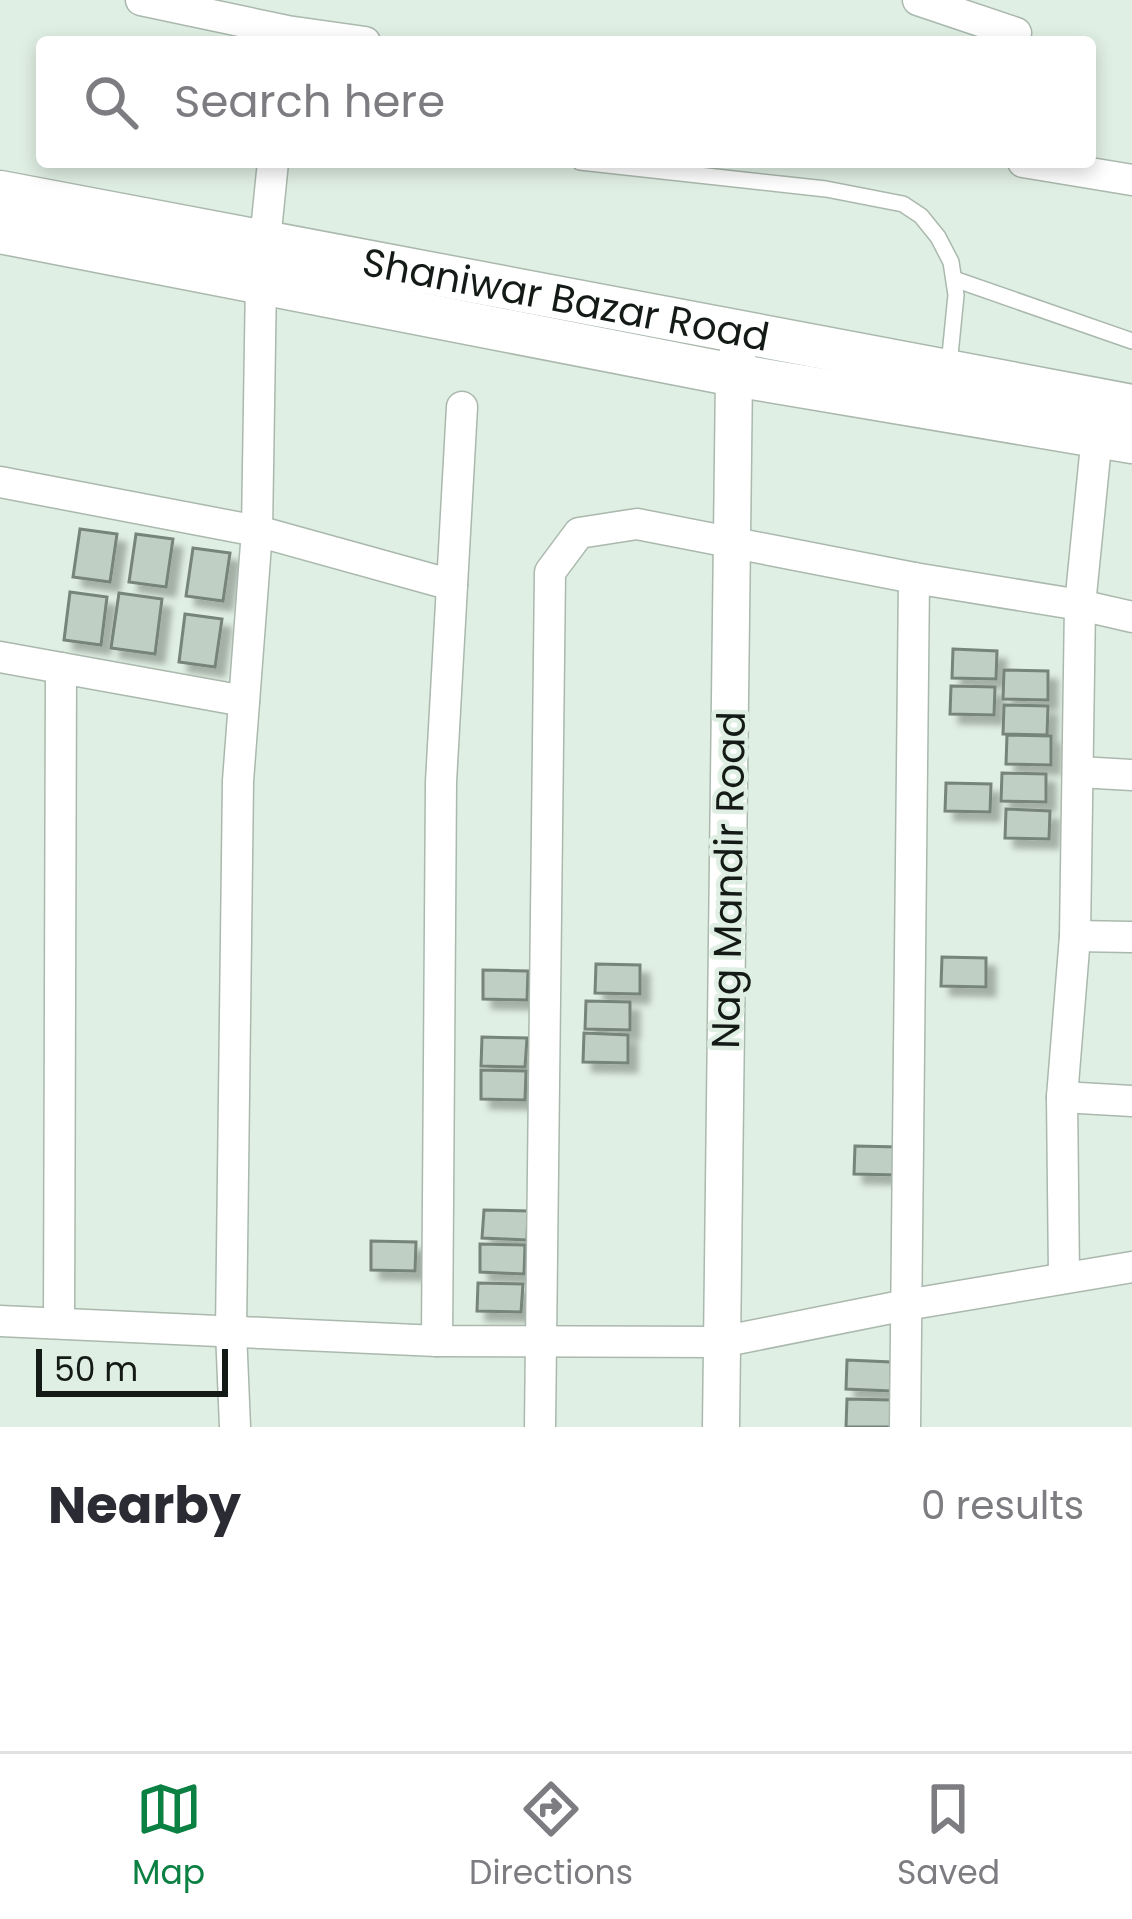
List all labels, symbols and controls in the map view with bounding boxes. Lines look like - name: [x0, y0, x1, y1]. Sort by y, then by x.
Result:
- search box: [36, 36, 1096, 168]
- icon: search: [78, 69, 144, 135]
- text: Search here: [174, 70, 445, 133]
- street label: Shaniwar Bazar Road: [358, 234, 774, 365]
- street label: Nag Mandir Road: [698, 711, 759, 1049]
- scale bar: [36, 1343, 228, 1396]
- text: 50 m: [54, 1346, 138, 1393]
- text: Nearby: [48, 1469, 241, 1541]
- text: 0 results: [921, 1478, 1084, 1533]
- tab: Map: [132, 1776, 205, 1898]
- tab: Directions: [469, 1776, 633, 1898]
- tab: Saved: [897, 1776, 1000, 1898]

